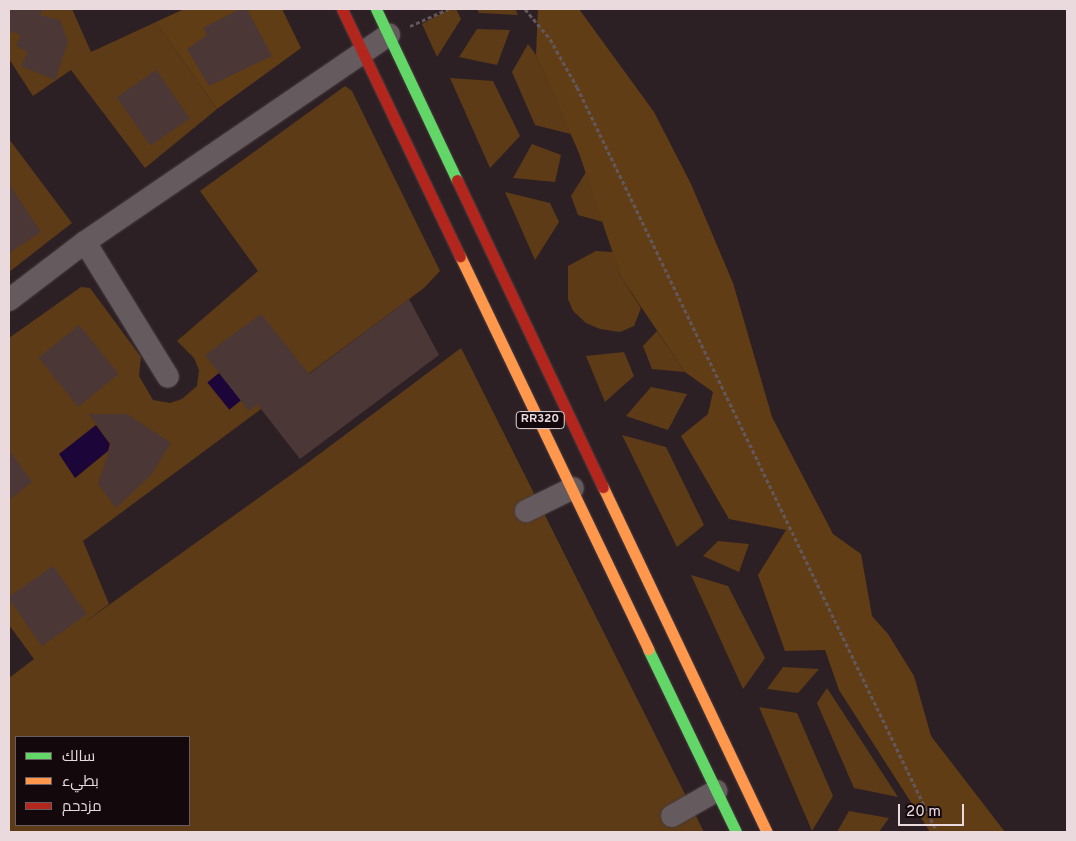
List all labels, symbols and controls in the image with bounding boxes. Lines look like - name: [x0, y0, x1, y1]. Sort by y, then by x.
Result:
- road number: RR320: [515, 410, 565, 430]
- legend: [15, 736, 190, 826]
- text: سالك: [62, 748, 95, 767]
- text: بطيء: [62, 773, 99, 792]
- scale bar: [901, 794, 967, 826]
- text: مزدحم: [62, 798, 102, 817]
- text: 20 m: [906, 803, 941, 822]

